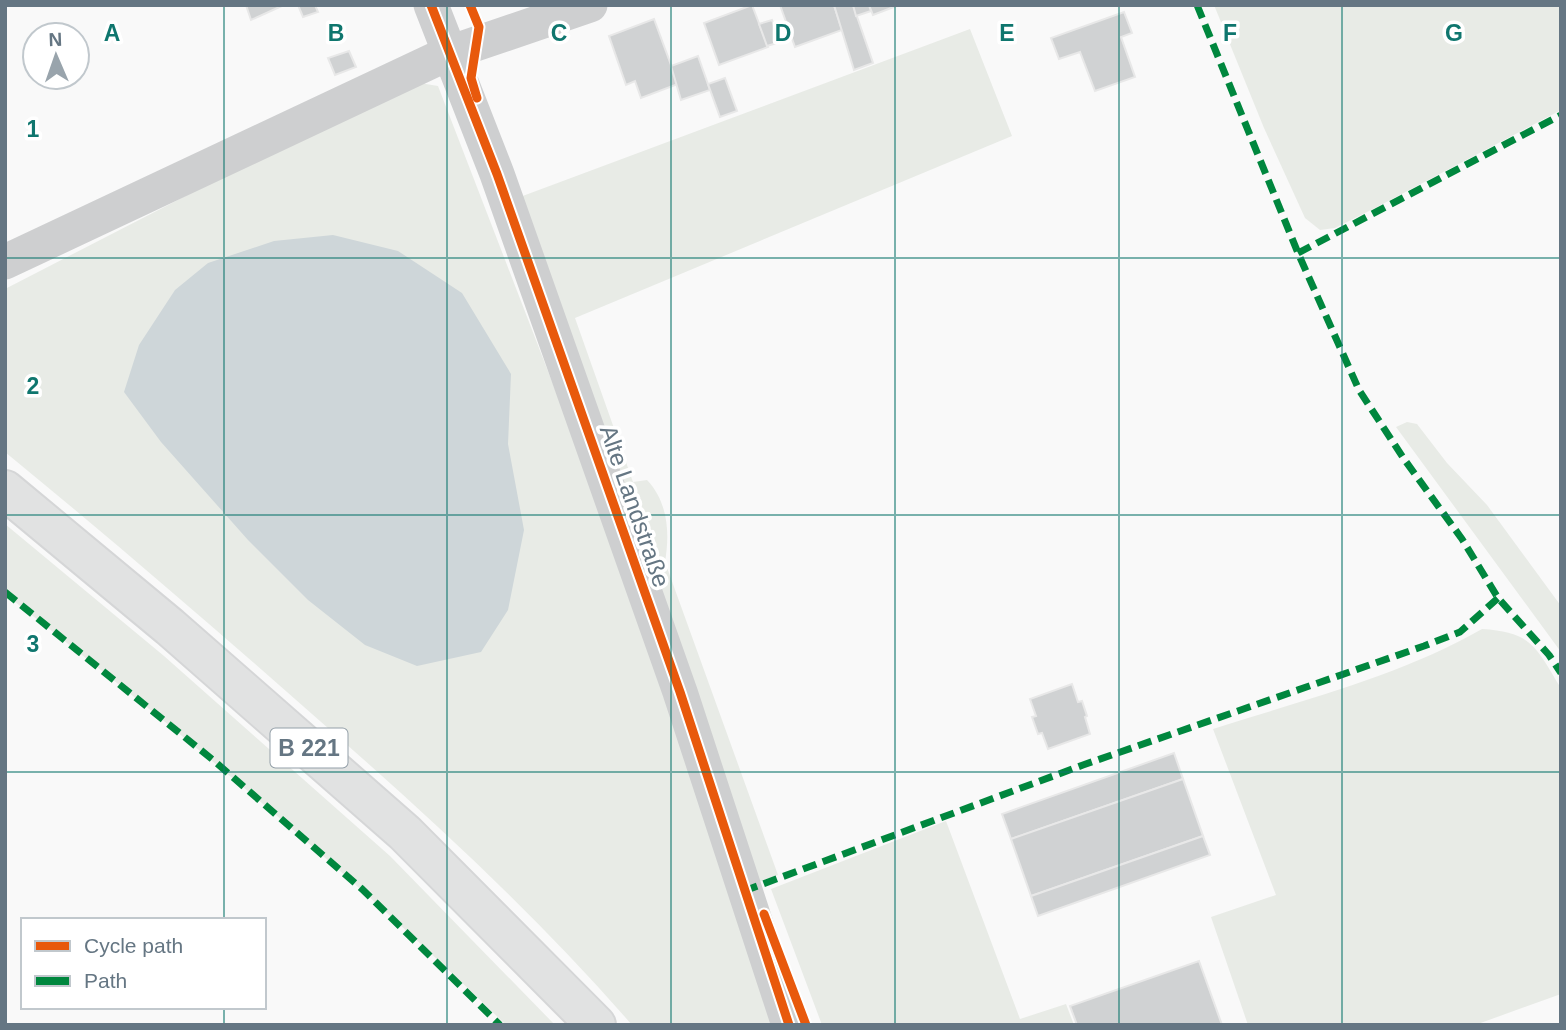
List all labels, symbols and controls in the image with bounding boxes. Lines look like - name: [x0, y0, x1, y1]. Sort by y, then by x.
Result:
- text: A: [104, 20, 120, 46]
- text: B: [328, 20, 344, 46]
- text: C: [551, 20, 567, 46]
- text: D: [775, 20, 791, 46]
- text: E: [999, 20, 1015, 46]
- text: F: [1223, 20, 1237, 46]
- text: G: [1445, 20, 1463, 46]
- north arrow: [21, 21, 91, 91]
- text: N: [48, 29, 63, 50]
- text: 1: [27, 116, 40, 142]
- text: 2: [27, 373, 39, 399]
- street label: Alte Landstraße: [595, 422, 675, 590]
- text: 3: [27, 631, 39, 657]
- road number: B 221: [270, 728, 348, 768]
- legend: [21, 918, 266, 1009]
- text: Cycle path: [84, 934, 183, 957]
- text: Path: [84, 969, 127, 992]

